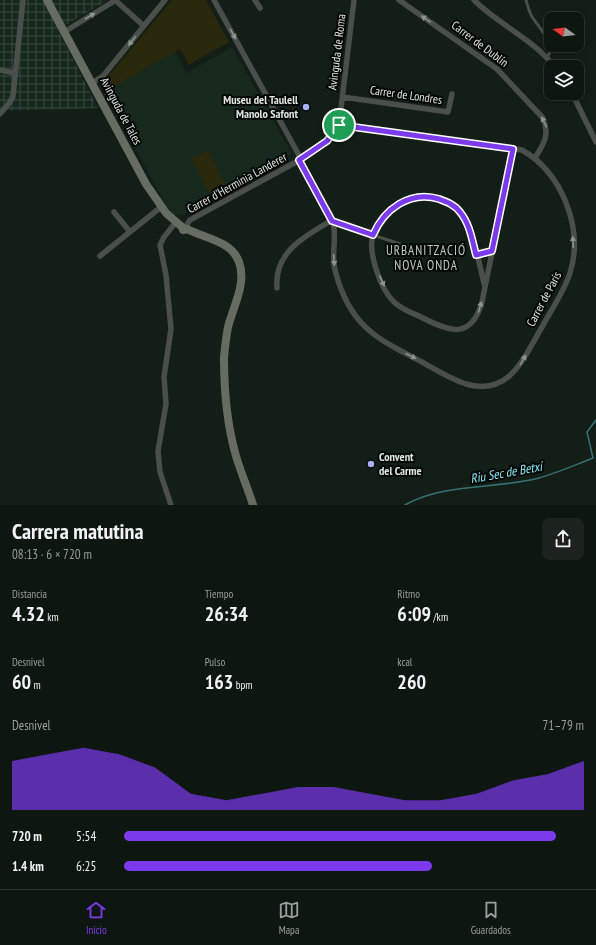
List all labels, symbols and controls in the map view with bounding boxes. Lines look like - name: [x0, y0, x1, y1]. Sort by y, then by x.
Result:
- north arrow: [544, 12, 584, 52]
- map controls: [544, 12, 584, 100]
- one-way arrow: [84, 13, 96, 20]
- street label: Avinguda de Roma: [324, 13, 349, 91]
- one-way arrow: [421, 15, 432, 23]
- street label: Carrer de Dublín: [449, 17, 512, 70]
- one-way arrow: [229, 28, 236, 40]
- one-way arrow: [127, 36, 136, 46]
- button: layers: [544, 60, 584, 100]
- street label: Avinguda de Tales: [97, 75, 145, 147]
- street label: Carrer de Londres: [369, 82, 443, 107]
- place label: Museu del Taulell Manolo Safont: [223, 92, 298, 121]
- marker: Museu del Taulell Manolo Safont: [301, 102, 311, 112]
- pin: [322, 108, 356, 142]
- icon: arrive: [328, 114, 350, 136]
- one-way arrow: [541, 116, 547, 128]
- street label: Carrer d'Herminia Landerer: [184, 149, 290, 216]
- one-way arrow: [570, 236, 577, 248]
- district label: URBANITZACIÓ NOVA ONDA: [386, 242, 466, 274]
- one-way arrow: [331, 254, 338, 266]
- street label: Carrer de París: [523, 269, 564, 329]
- one-way arrow: [379, 275, 385, 287]
- one-way arrow: [477, 300, 483, 312]
- one-way arrow: [405, 353, 416, 360]
- one-way arrow: [519, 354, 526, 366]
- place label: Convent del Carme: [379, 449, 422, 478]
- water label: Riu Sec de Betxí: [469, 457, 545, 487]
- marker: Convent del Carme: [366, 459, 376, 469]
- text: Carrera matutina: [12, 517, 144, 545]
- button: share: [542, 518, 584, 560]
- text: 08:13 · 6 × 720 m: [12, 546, 92, 563]
- text: Distancia: [12, 587, 47, 601]
- text: Tiempo: [205, 587, 233, 601]
- text: Ritmo: [397, 587, 420, 601]
- text: 4.32: [12, 601, 45, 627]
- text: 26:34: [205, 601, 248, 627]
- text: 6:09: [397, 601, 431, 627]
- text: km: [45, 610, 59, 624]
- text: /km: [431, 610, 448, 624]
- text: Desnivel: [12, 655, 45, 669]
- text: Pulso: [205, 655, 225, 669]
- text: kcal: [397, 655, 412, 669]
- text: 60: [12, 669, 31, 695]
- text: 163: [205, 669, 233, 695]
- text: 260: [397, 669, 426, 695]
- text: m: [31, 678, 41, 692]
- text: bpm: [233, 678, 252, 692]
- text: Desnivel: [12, 717, 51, 734]
- text: 71–79 m: [542, 717, 584, 734]
- text: 720 m: [12, 828, 42, 845]
- text: 5:54: [76, 828, 96, 845]
- text: 1.4 km: [12, 858, 44, 875]
- text: 6:25: [76, 858, 96, 875]
- tab: Inicio: [85, 899, 107, 937]
- tab: Mapa: [278, 899, 300, 937]
- tab: Guardados: [471, 899, 511, 937]

